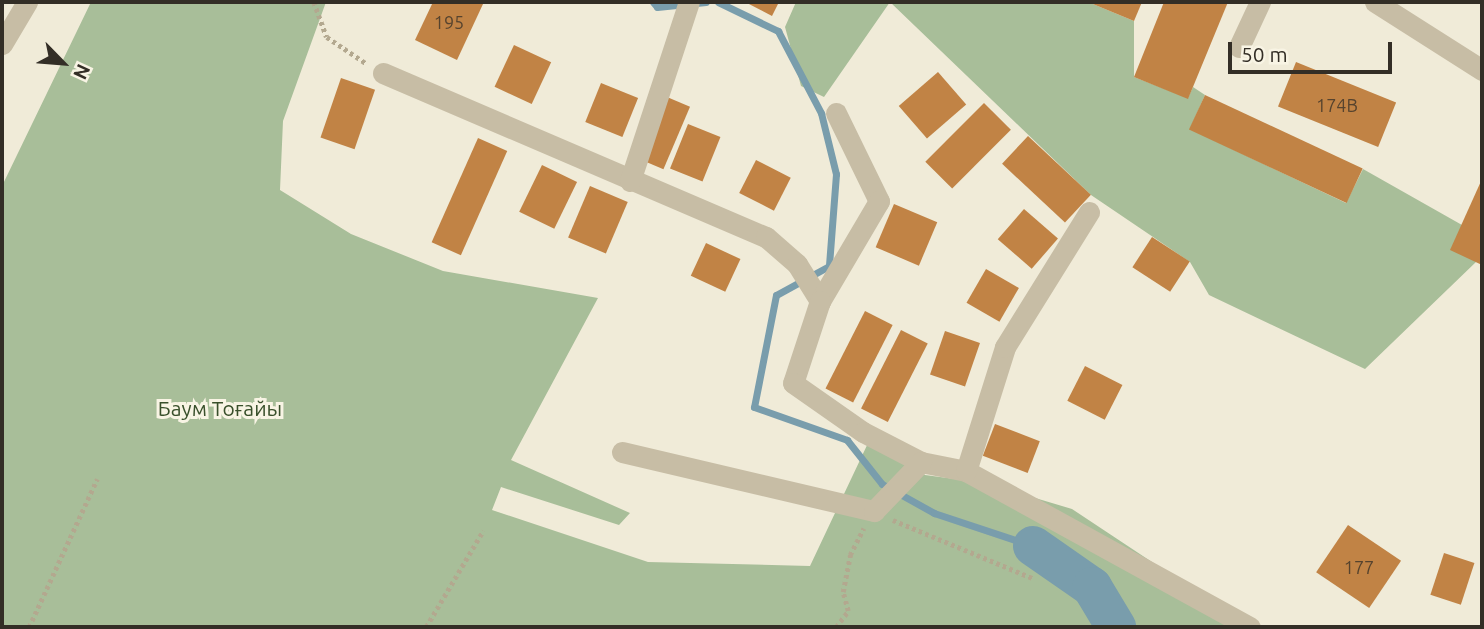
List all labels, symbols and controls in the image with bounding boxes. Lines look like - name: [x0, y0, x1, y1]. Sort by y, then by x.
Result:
- house number: 195: [434, 11, 464, 33]
- north arrow: [28, 28, 98, 98]
- scale bar: [1232, 28, 1396, 72]
- text: 50 m: [1241, 42, 1288, 66]
- text: N: [69, 61, 95, 83]
- house number: 174В: [1316, 94, 1358, 116]
- park label: Баум Тоғайы: [158, 395, 282, 421]
- house number: 177: [1344, 556, 1374, 578]

